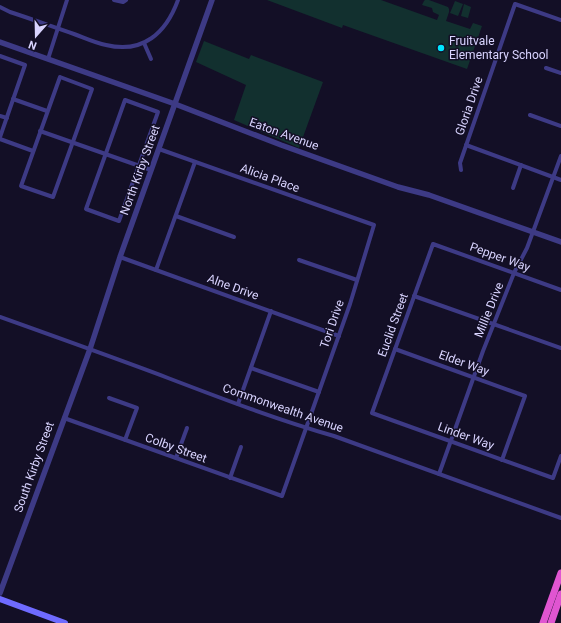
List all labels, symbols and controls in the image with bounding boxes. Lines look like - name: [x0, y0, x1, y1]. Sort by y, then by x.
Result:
- north arrow: [16, 16, 56, 56]
- place label: Fruitvale Elementary School: [449, 34, 549, 62]
- text: N: [27, 37, 39, 52]
- marker: Fruitvale Elementary School: [436, 43, 446, 53]
- street label: Gloria Drive: [452, 75, 486, 137]
- street label: Eaton Avenue: [247, 115, 321, 153]
- street label: North Kirby Street: [117, 123, 163, 217]
- street label: Alicia Place: [238, 161, 302, 195]
- street label: Pepper Way: [468, 240, 532, 275]
- street label: Alne Drive: [205, 271, 261, 303]
- street label: Millie Drive: [472, 280, 506, 340]
- street label: Euclid Street: [375, 291, 411, 359]
- street label: Tori Drive: [317, 298, 347, 350]
- street label: Elder Way: [437, 347, 491, 379]
- street label: Commonwealth Avenue: [221, 381, 345, 435]
- street label: Linder Way: [436, 419, 496, 453]
- street label: South Kirby Street: [11, 420, 57, 514]
- street label: Colby Street: [143, 430, 209, 466]

